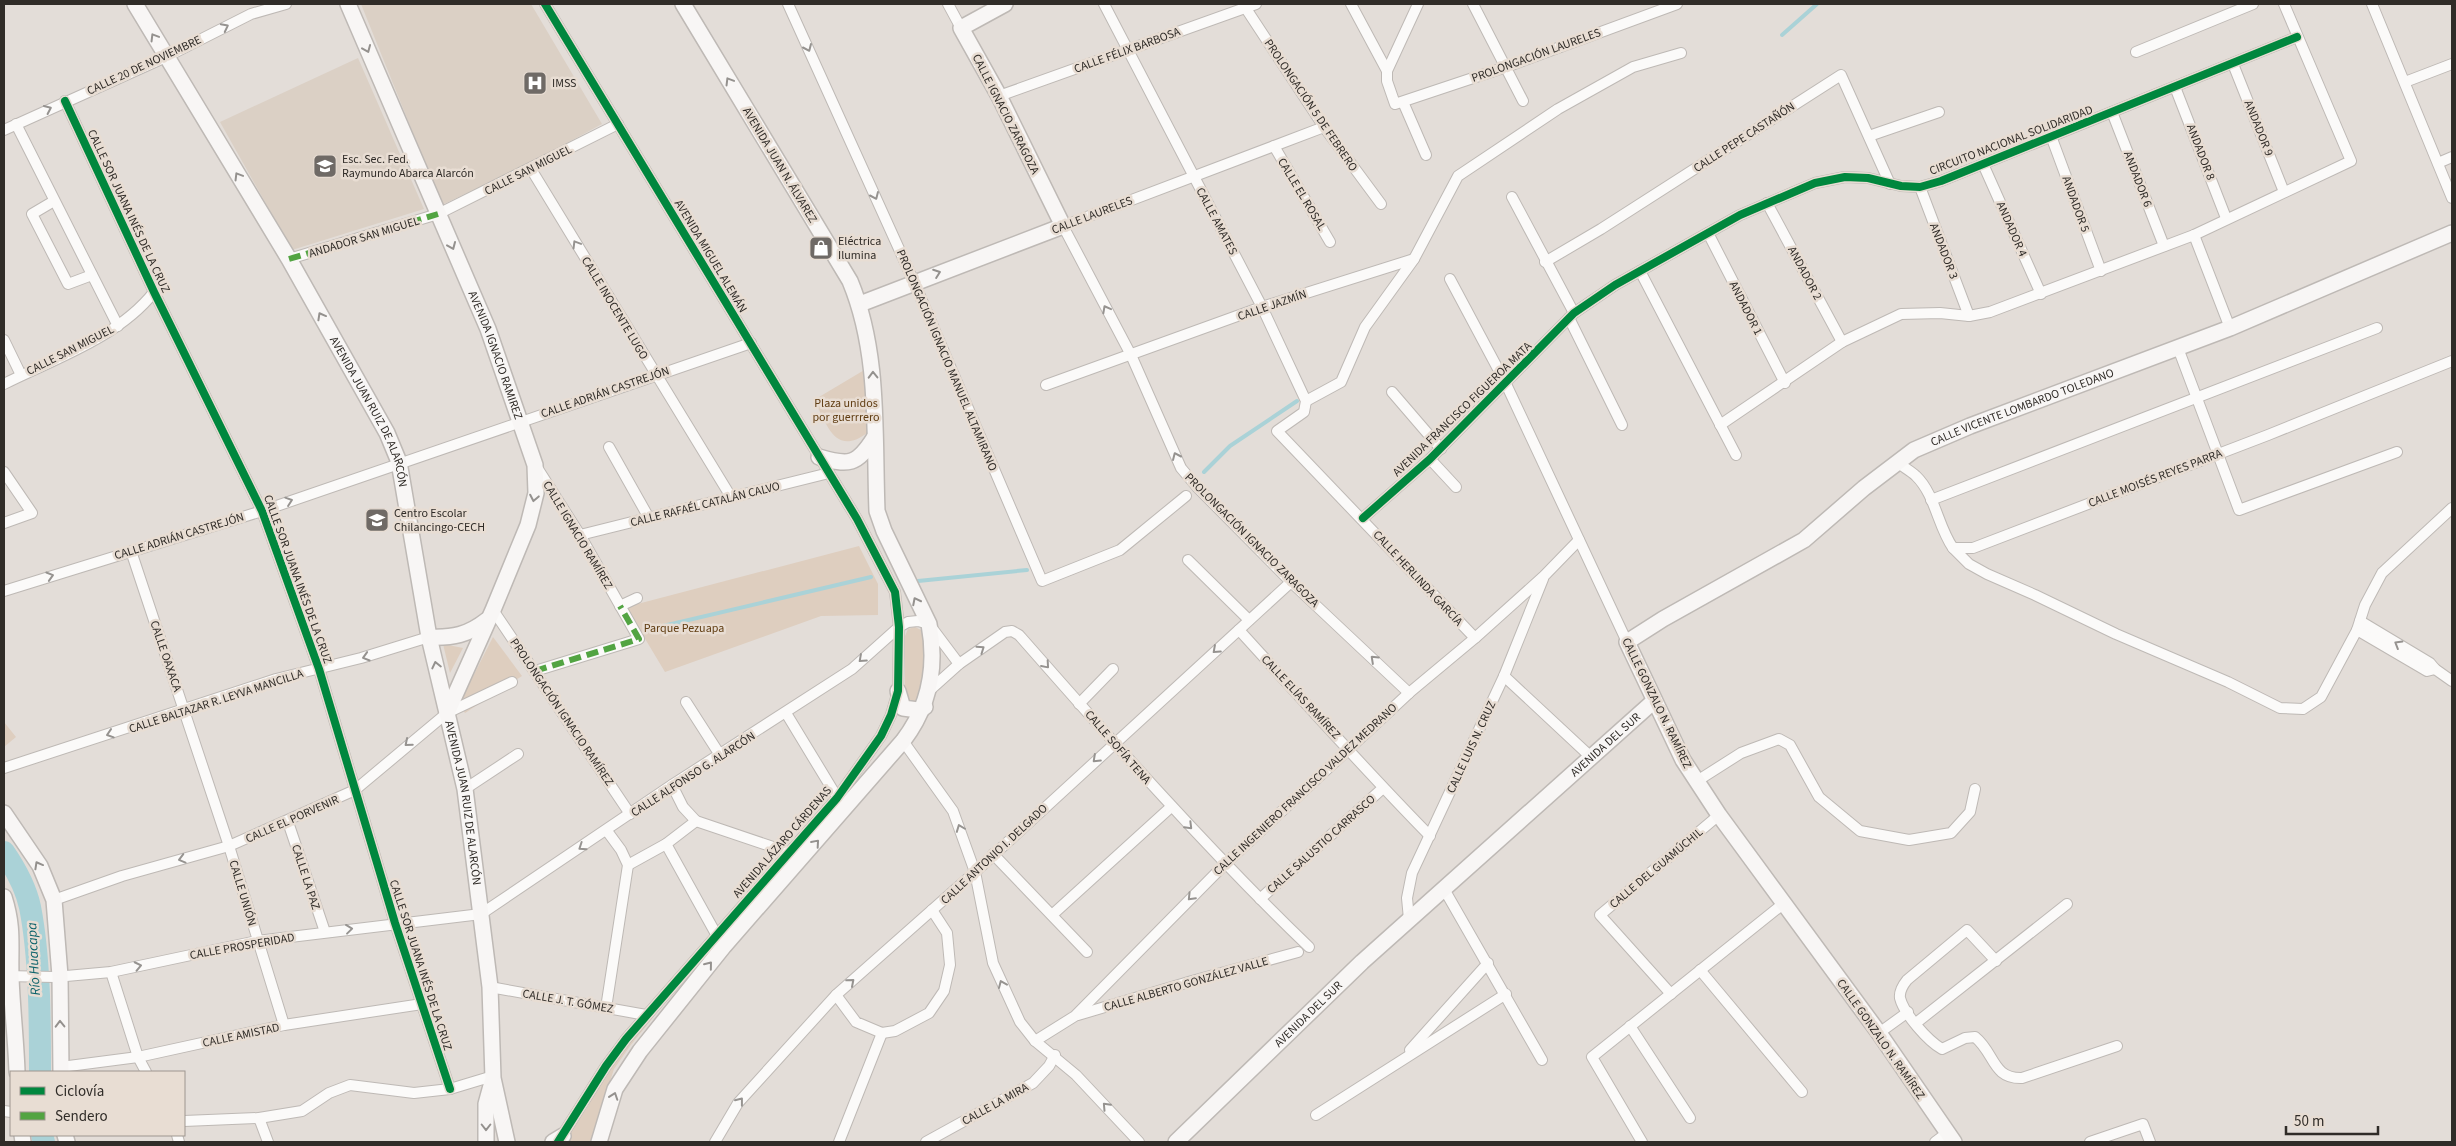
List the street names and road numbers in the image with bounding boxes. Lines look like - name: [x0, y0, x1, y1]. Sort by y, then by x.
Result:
- street label: CALLE FÉLIX BARBOSA: [1072, 23, 1183, 78]
- street label: PROLONGACIÓN LAURELES: [1469, 24, 1603, 87]
- street label: CALLE 20 DE NOVIEMBRE: [84, 31, 204, 99]
- street label: PROLONGACIÓN 5 DE FEBRERO: [1260, 36, 1361, 175]
- street label: CALLE IGNACIO ZARAGOZA: [968, 51, 1044, 178]
- street label: CALLE PEPE CASTAÑÓN: [1690, 98, 1798, 177]
- street label: ANDADOR 9: [2240, 98, 2277, 159]
- street label: CIRCUITO NACIONAL SOLIDARIDAD: [1927, 101, 2095, 180]
- street label: AVENIDA JUAN N. ÁLVAREZ: [738, 104, 821, 227]
- street label: ANDADOR 8: [2182, 122, 2219, 183]
- street label: CALLE SOR JUANA INÉS DE LA CRUZ: [83, 127, 174, 296]
- street label: CALLE SAN MIGUEL: [482, 141, 575, 200]
- street label: ANDADOR 6: [2119, 149, 2156, 210]
- street label: CALLE EL ROSAL: [1273, 155, 1330, 234]
- street label: ANDADOR 5: [2058, 174, 2094, 235]
- street label: CALLE AMATES: [1192, 185, 1241, 258]
- street label: CALLE LAURELES: [1049, 192, 1135, 239]
- street label: AVENIDA MIGUEL ALEMÁN: [670, 196, 751, 316]
- street label: ANDADOR 4: [1992, 199, 2031, 259]
- street label: ANDADOR SAN MIGUEL: [307, 213, 422, 262]
- street label: ANDADOR 3: [1925, 221, 1962, 282]
- street label: ANDADOR 2: [1783, 243, 1826, 303]
- street label: PROLONGACIÓN IGNACIO MANUEL ALTAMIRANO: [892, 247, 1001, 474]
- street label: CALLE INOCENTE LUGO: [577, 254, 652, 363]
- street label: ANDADOR 1: [1725, 278, 1766, 338]
- street label: CALLE JAZMÍN: [1235, 286, 1309, 325]
- street label: AVENIDA IGNACIO RAMIREZ: [464, 288, 527, 422]
- street label: CALLE SAN MIGUEL: [24, 321, 117, 380]
- street label: AVENIDA JUAN RUIZ DE ALARCÓN: [325, 333, 411, 489]
- street label: AVENIDA FRANCISCO FIGUEROA MATA: [1389, 338, 1536, 481]
- street label: CALLE ADRIÁN CASTREJÓN: [539, 362, 672, 422]
- street label: CALLE VICENTE LOMBARDO TOLEDANO: [1928, 364, 2117, 451]
- street label: CALLE MOISÉS REYES PARRA: [2086, 445, 2225, 512]
- street label: PROLONGACIÓN IGNACIO ZARAGOZA: [1181, 469, 1323, 612]
- street label: CALLE IGNACIO RAMÍREZ: [538, 478, 617, 593]
- street label: CALLE RAFAÉL CATALÁN CALVO: [629, 478, 782, 531]
- street label: CALLE SOR JUANA INÉS DE LA CRUZ: [259, 492, 336, 666]
- street label: CALLE ADRIÁN CASTREJÓN: [112, 509, 246, 564]
- street label: CALLE HERLINDA GARCÍA: [1369, 527, 1467, 630]
- street label: CALLE OAXACA: [145, 618, 186, 694]
- street label: PROLONGACIÓN IGNACIO RAMÍREZ: [506, 635, 617, 789]
- street label: CALLE GONZALO N. RAMÍREZ: [1617, 635, 1696, 771]
- street label: CALLE ELÍAS RAMÍREZ: [1257, 652, 1344, 743]
- street label: CALLE BALTAZAR R. LEYVA MANCILLA: [127, 665, 306, 738]
- street label: CALLE LUIS N. CRUZ: [1443, 698, 1500, 796]
- street label: CALLE INGENIERO FRANCISCO VALDEZ MEDRANO: [1210, 699, 1401, 879]
- street label: CALLE SOFÍA TENA: [1081, 707, 1155, 788]
- street label: AVENIDA DEL SUR: [1567, 709, 1644, 781]
- street label: AVENIDA JUAN RUIZ DE ALARCÓN: [440, 719, 485, 886]
- street label: CALLE ALFONSO G. ALARCÓN: [628, 728, 759, 821]
- street label: AVENIDA LÁZARO CÁRDENAS: [729, 783, 836, 902]
- street label: CALLE EL PORVENIR: [243, 791, 342, 848]
- street label: CALLE SALUSTIO CARRASCO: [1264, 791, 1379, 898]
- street label: CALLE ANTONIO I. DELGADO: [937, 800, 1052, 908]
- street label: CALLE DEL GUAMÚCHIL: [1606, 824, 1707, 913]
- street label: CALLE LA PAZ: [287, 842, 324, 912]
- street label: CALLE UNIÓN: [224, 858, 261, 928]
- street label: CALLE SOR JUANA INÉS DE LA CRUZ: [385, 878, 456, 1053]
- street label: CALLE PROSPERIDAD: [188, 929, 296, 964]
- street label: CALLE ALBERTO GONZÁLEZ VALLE: [1102, 953, 1270, 1016]
- street label: CALLE GONZALO N. RAMÍREZ: [1832, 976, 1929, 1103]
- street label: AVENIDA DEL SUR: [1271, 977, 1347, 1051]
- street label: CALLE J. T. GÓMEZ: [521, 985, 615, 1018]
- street label: CALLE AMISTAD: [201, 1019, 281, 1052]
- street label: CALLE LA MIRA: [959, 1079, 1032, 1130]

